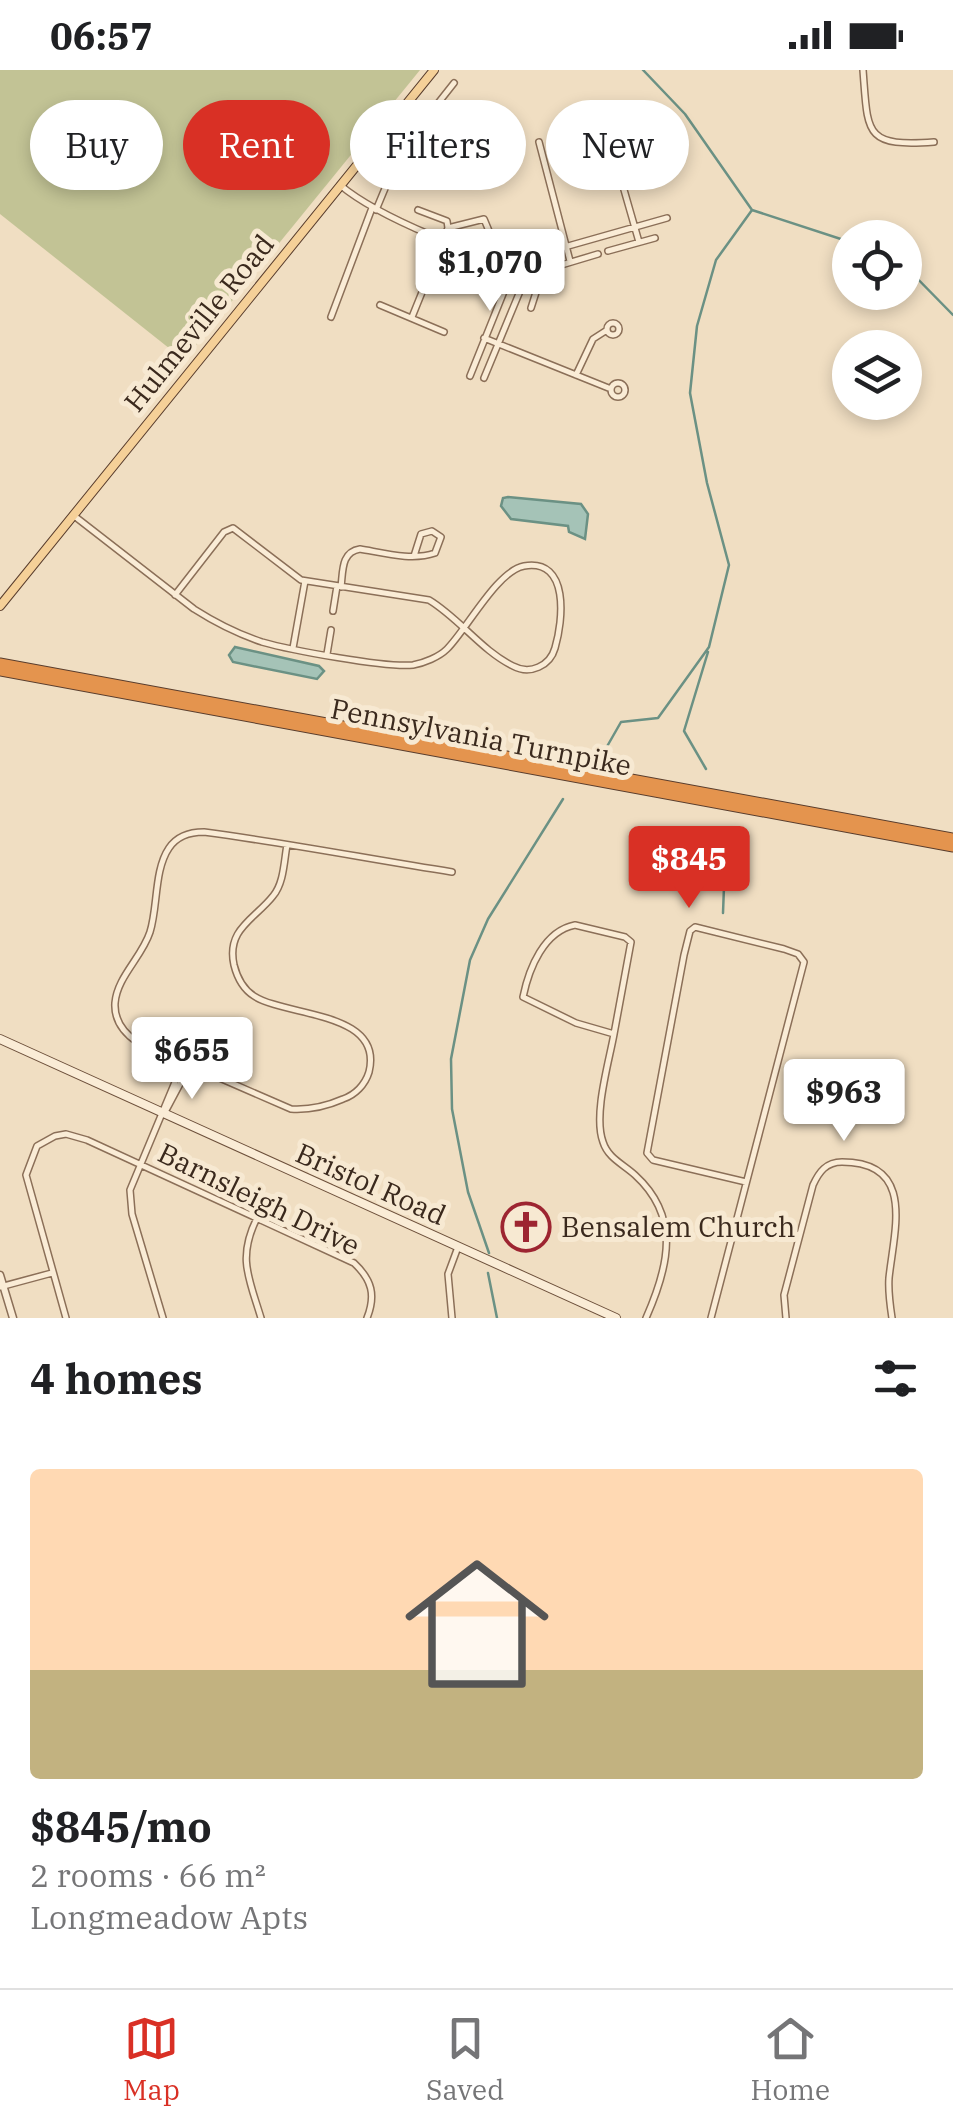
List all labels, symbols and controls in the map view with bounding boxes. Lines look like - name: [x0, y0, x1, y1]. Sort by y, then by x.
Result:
- text: 06:57: [50, 11, 153, 60]
- chip: Buy: [30, 100, 163, 190]
- chip: Rent: [183, 100, 330, 190]
- chip: Filters: [350, 100, 526, 190]
- chip: New: [546, 100, 689, 190]
- map controls: [832, 220, 922, 420]
- button: locate: [832, 220, 922, 310]
- street label: Hulmeville Road: [116, 226, 282, 419]
- pin: $1,070: [409, 229, 571, 314]
- text: $1,070: [438, 240, 542, 282]
- button: layers: [832, 330, 922, 420]
- street label: Pennsylvania Turnpike: [328, 689, 634, 784]
- pin: $845: [630, 826, 748, 911]
- text: $845: [651, 837, 727, 879]
- pin: $655: [133, 1017, 251, 1102]
- text: $655: [154, 1028, 230, 1070]
- pin: $963: [785, 1059, 903, 1144]
- text: $963: [806, 1070, 882, 1112]
- street label: Barnsleigh Drive: [152, 1134, 366, 1263]
- street label: Bristol Road: [290, 1134, 452, 1233]
- church icon: Bensalem Church: [500, 1201, 552, 1253]
- place label: Bensalem Church: [561, 1208, 796, 1245]
- text: 4 homes: [30, 1351, 203, 1406]
- icon: filters: [868, 1351, 923, 1406]
- icon: home: [387, 1534, 567, 1714]
- text: $845/mo: [30, 1799, 212, 1854]
- text: 2 rooms · 66 m²: [30, 1854, 266, 1896]
- text: Longmeadow Apts: [30, 1896, 308, 1938]
- tab: Map: [123, 2011, 180, 2108]
- tab: Saved: [426, 2011, 504, 2108]
- tab: Home: [750, 2011, 830, 2108]

